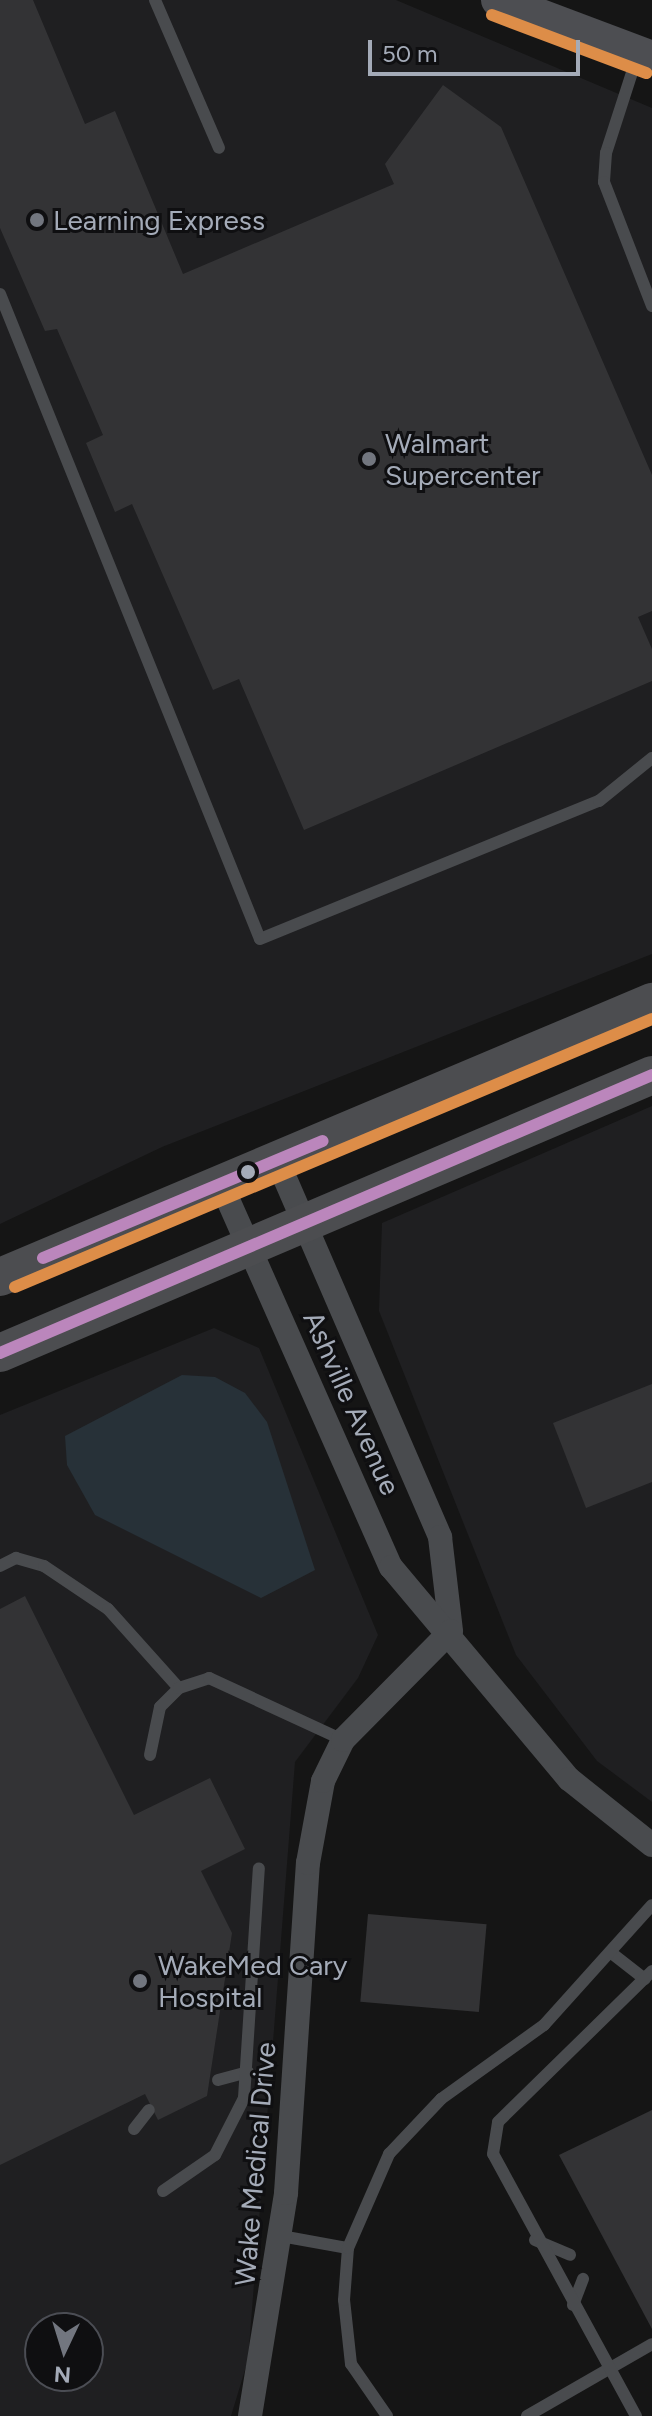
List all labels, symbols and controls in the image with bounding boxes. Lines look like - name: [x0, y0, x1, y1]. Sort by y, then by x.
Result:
- scale bar: [372, 24, 584, 74]
- text: 50 m: [382, 39, 438, 68]
- place label: Learning Express: [53, 203, 265, 237]
- marker: Learning Express: [28, 211, 46, 229]
- place label: Walmart Supercenter: [385, 426, 540, 492]
- marker: Walmart Supercenter: [360, 450, 378, 468]
- unlabelled marker: [240, 1164, 256, 1180]
- street label: Ashville Avenue: [296, 1306, 408, 1500]
- place label: WakeMed Cary Hospital: [158, 1948, 348, 2014]
- marker: WakeMed Cary Hospital: [129, 1970, 151, 1992]
- street label: Wake Medical Drive: [228, 2041, 282, 2287]
- north arrow: [24, 2312, 104, 2392]
- text: N: [53, 2360, 72, 2389]

